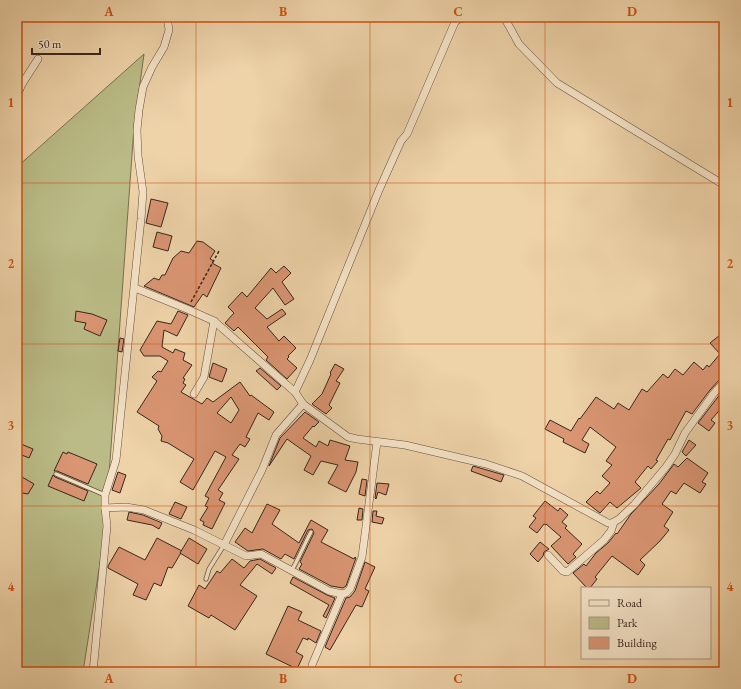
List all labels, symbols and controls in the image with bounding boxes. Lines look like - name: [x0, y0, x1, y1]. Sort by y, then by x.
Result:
- text: A: [103, 3, 114, 20]
- text: B: [279, 3, 287, 20]
- text: C: [453, 3, 463, 20]
- text: D: [627, 3, 637, 20]
- scale bar: [32, 30, 100, 56]
- text: 50 m: [38, 36, 62, 52]
- text: 1: [8, 94, 15, 111]
- text: 1: [727, 94, 734, 111]
- text: 2: [8, 255, 15, 272]
- text: 2: [727, 255, 734, 272]
- text: 3: [8, 417, 15, 434]
- text: 3: [727, 417, 734, 434]
- text: 4: [8, 578, 15, 595]
- text: 4: [727, 578, 734, 595]
- legend: [581, 587, 711, 659]
- text: Road: [617, 595, 643, 611]
- text: Park: [617, 615, 638, 631]
- text: Building: [617, 635, 658, 651]
- text: A: [103, 670, 114, 687]
- text: B: [279, 670, 287, 687]
- text: C: [453, 670, 463, 687]
- text: D: [627, 670, 637, 687]

